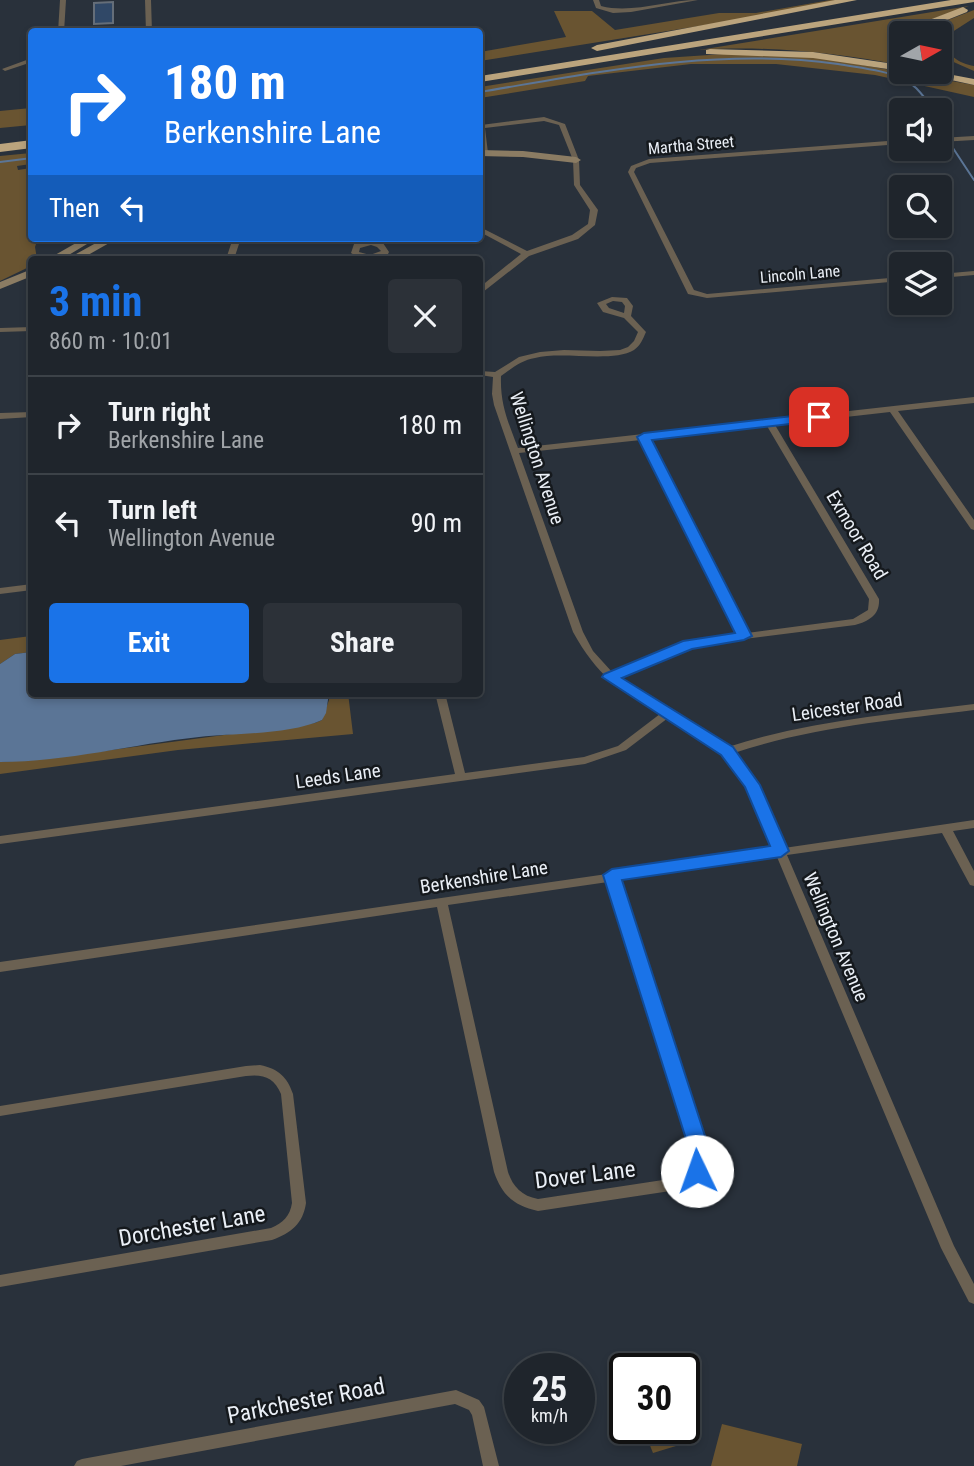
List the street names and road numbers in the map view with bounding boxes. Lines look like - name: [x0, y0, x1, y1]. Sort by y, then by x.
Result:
- street label: Martha Street: [647, 132, 735, 158]
- street label: Lincoln Lane: [759, 261, 841, 287]
- street label: Wellington Avenue: [505, 389, 569, 527]
- street label: Exmoor Road: [822, 486, 892, 584]
- street label: Leicester Road: [790, 688, 904, 726]
- street label: Leeds Lane: [294, 759, 382, 793]
- street label: Berkenshire Lane: [419, 856, 550, 898]
- street label: Wellington Avenue: [798, 869, 874, 1005]
- street label: Dover Lane: [533, 1155, 637, 1195]
- street label: Dorchester Lane: [117, 1200, 267, 1252]
- street label: Parkchester Road: [225, 1372, 387, 1430]

